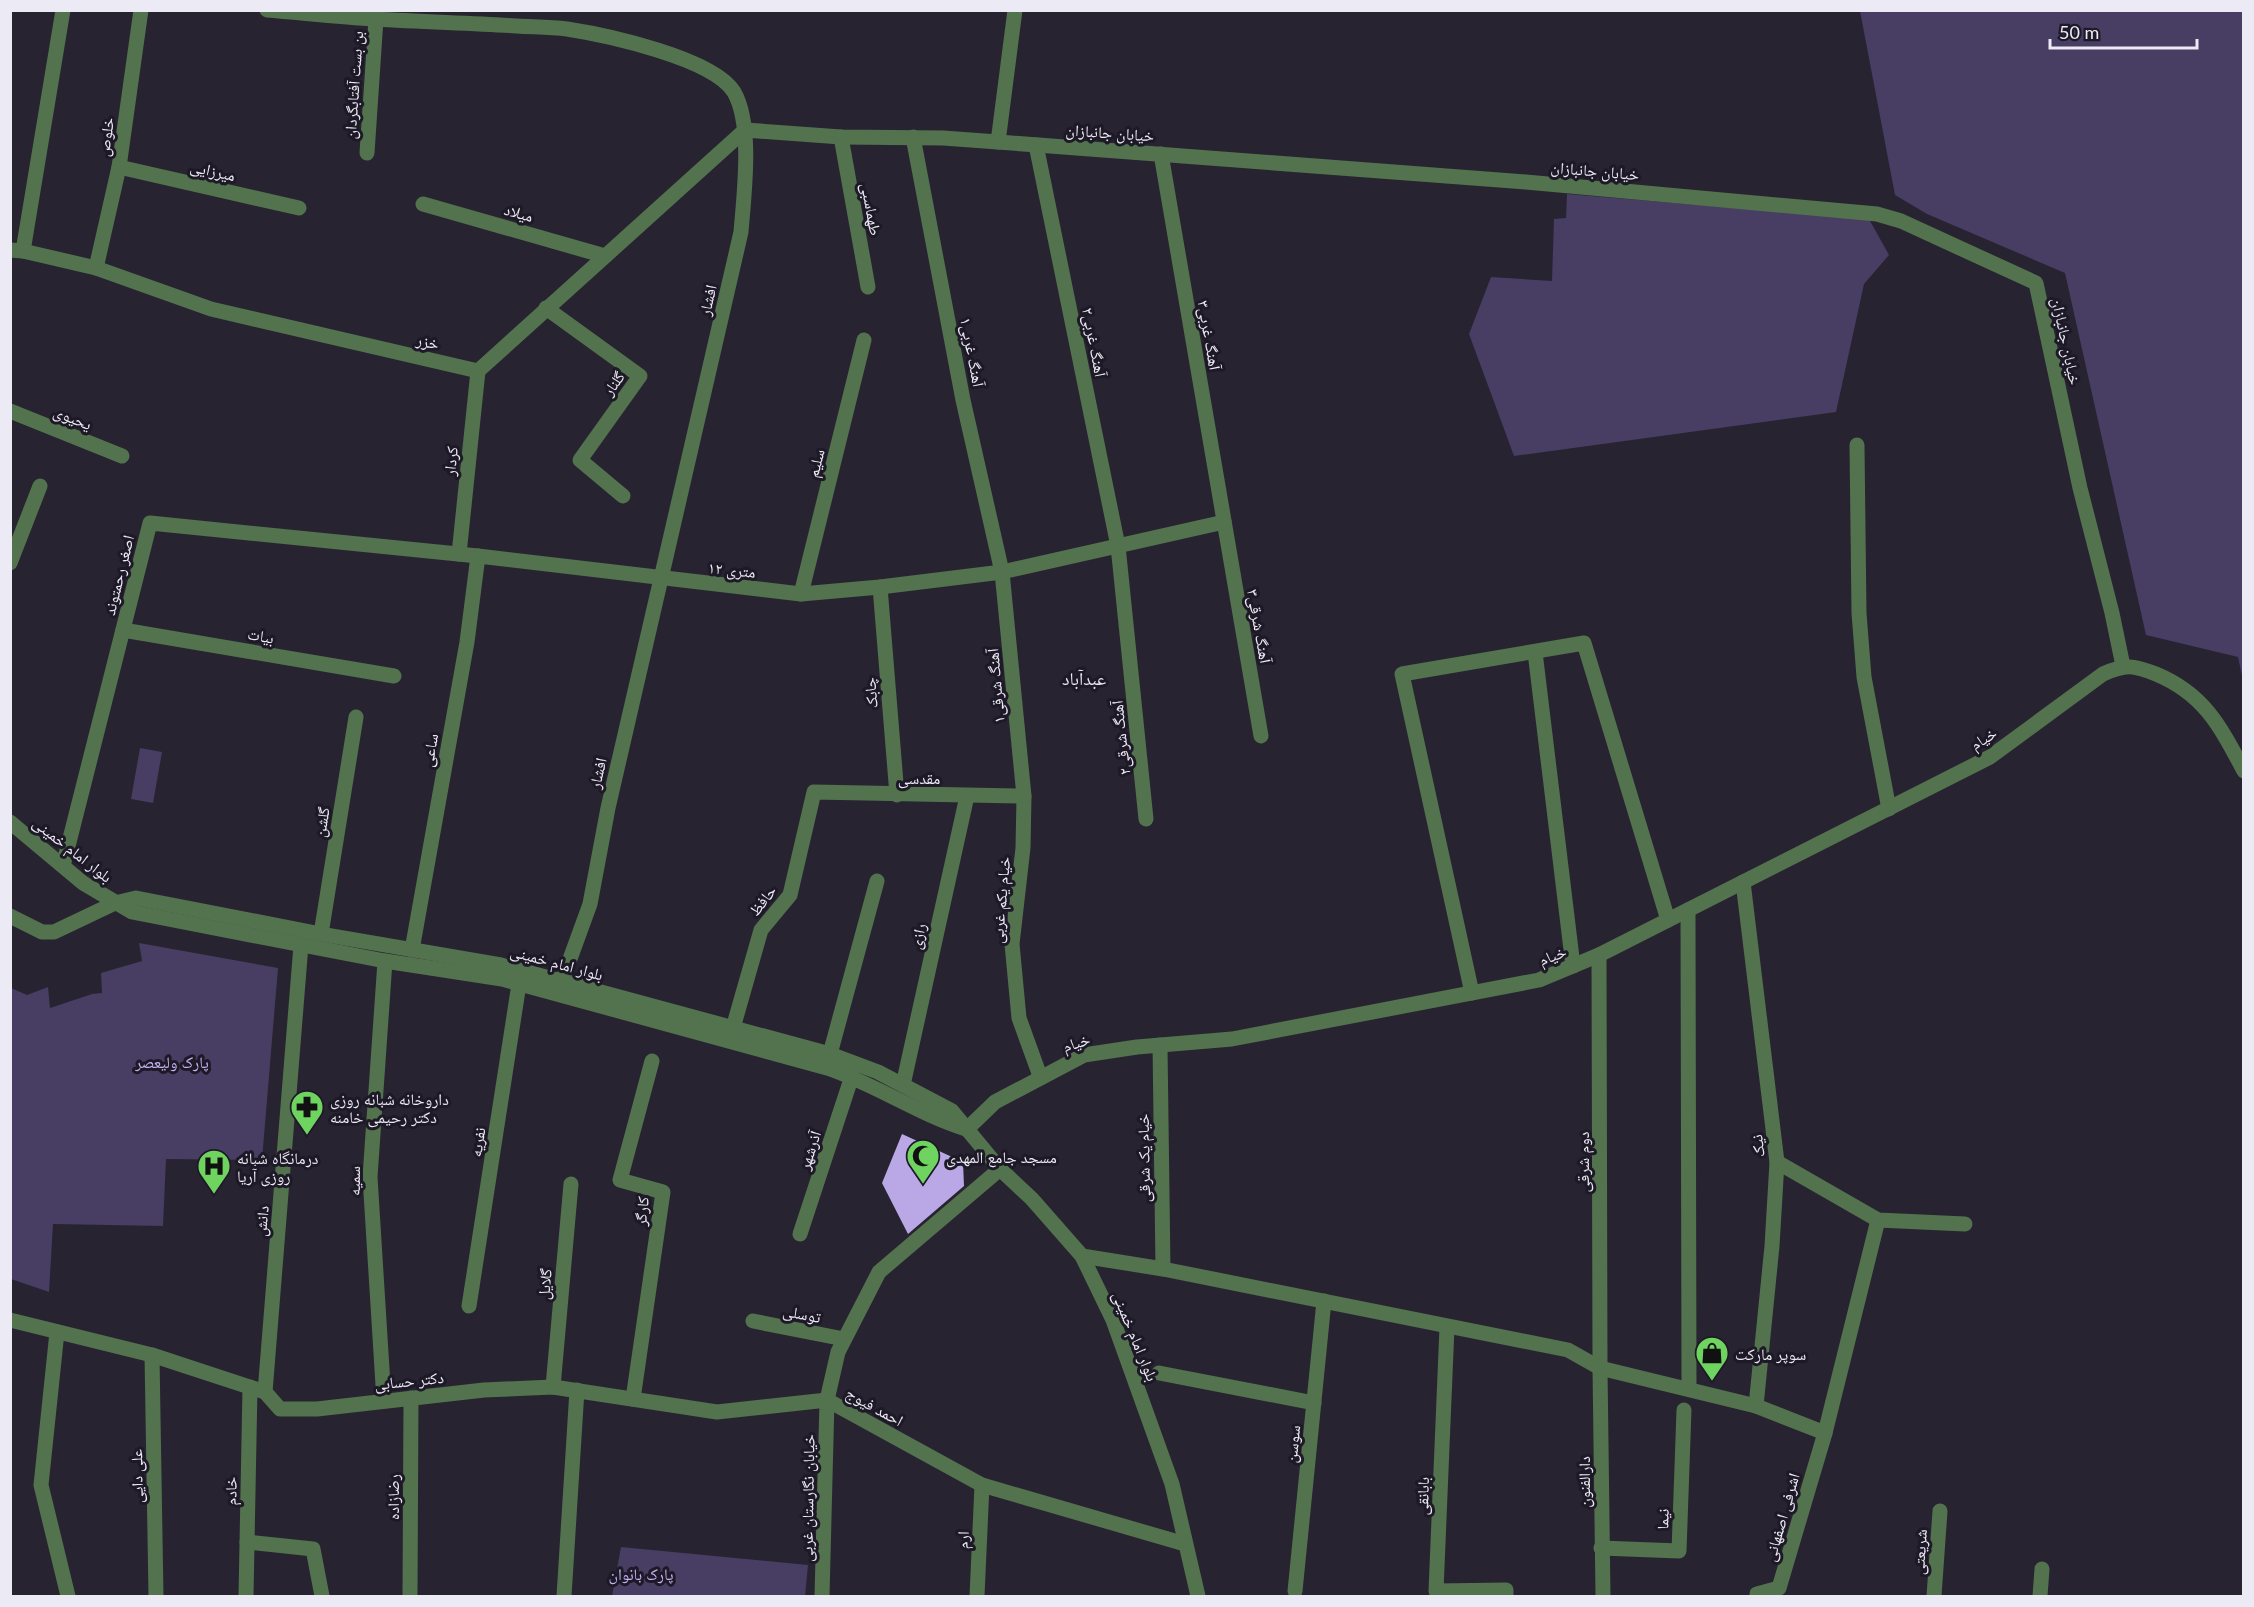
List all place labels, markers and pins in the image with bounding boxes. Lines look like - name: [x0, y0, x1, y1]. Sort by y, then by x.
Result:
- pharmacy icon: داروخانه شبانه روزی دکتر رحیمی خامنه: [289, 1089, 325, 1136]
- place label: داروخانه شبانه روزی دکتر رحیمی خامنه: [330, 1089, 449, 1128]
- mosque icon: مسجد جامع المهدی: [905, 1138, 941, 1185]
- place label: مسجد جامع المهدی: [946, 1147, 1057, 1168]
- hospital icon: درمانگاه شبانه روزی آریا: [196, 1148, 232, 1195]
- place label: درمانگاه شبانه روزی آریا: [237, 1148, 318, 1187]
- shop icon: سوپر مارکت: [1694, 1335, 1730, 1382]
- place label: سوپر مارکت: [1735, 1344, 1806, 1364]

